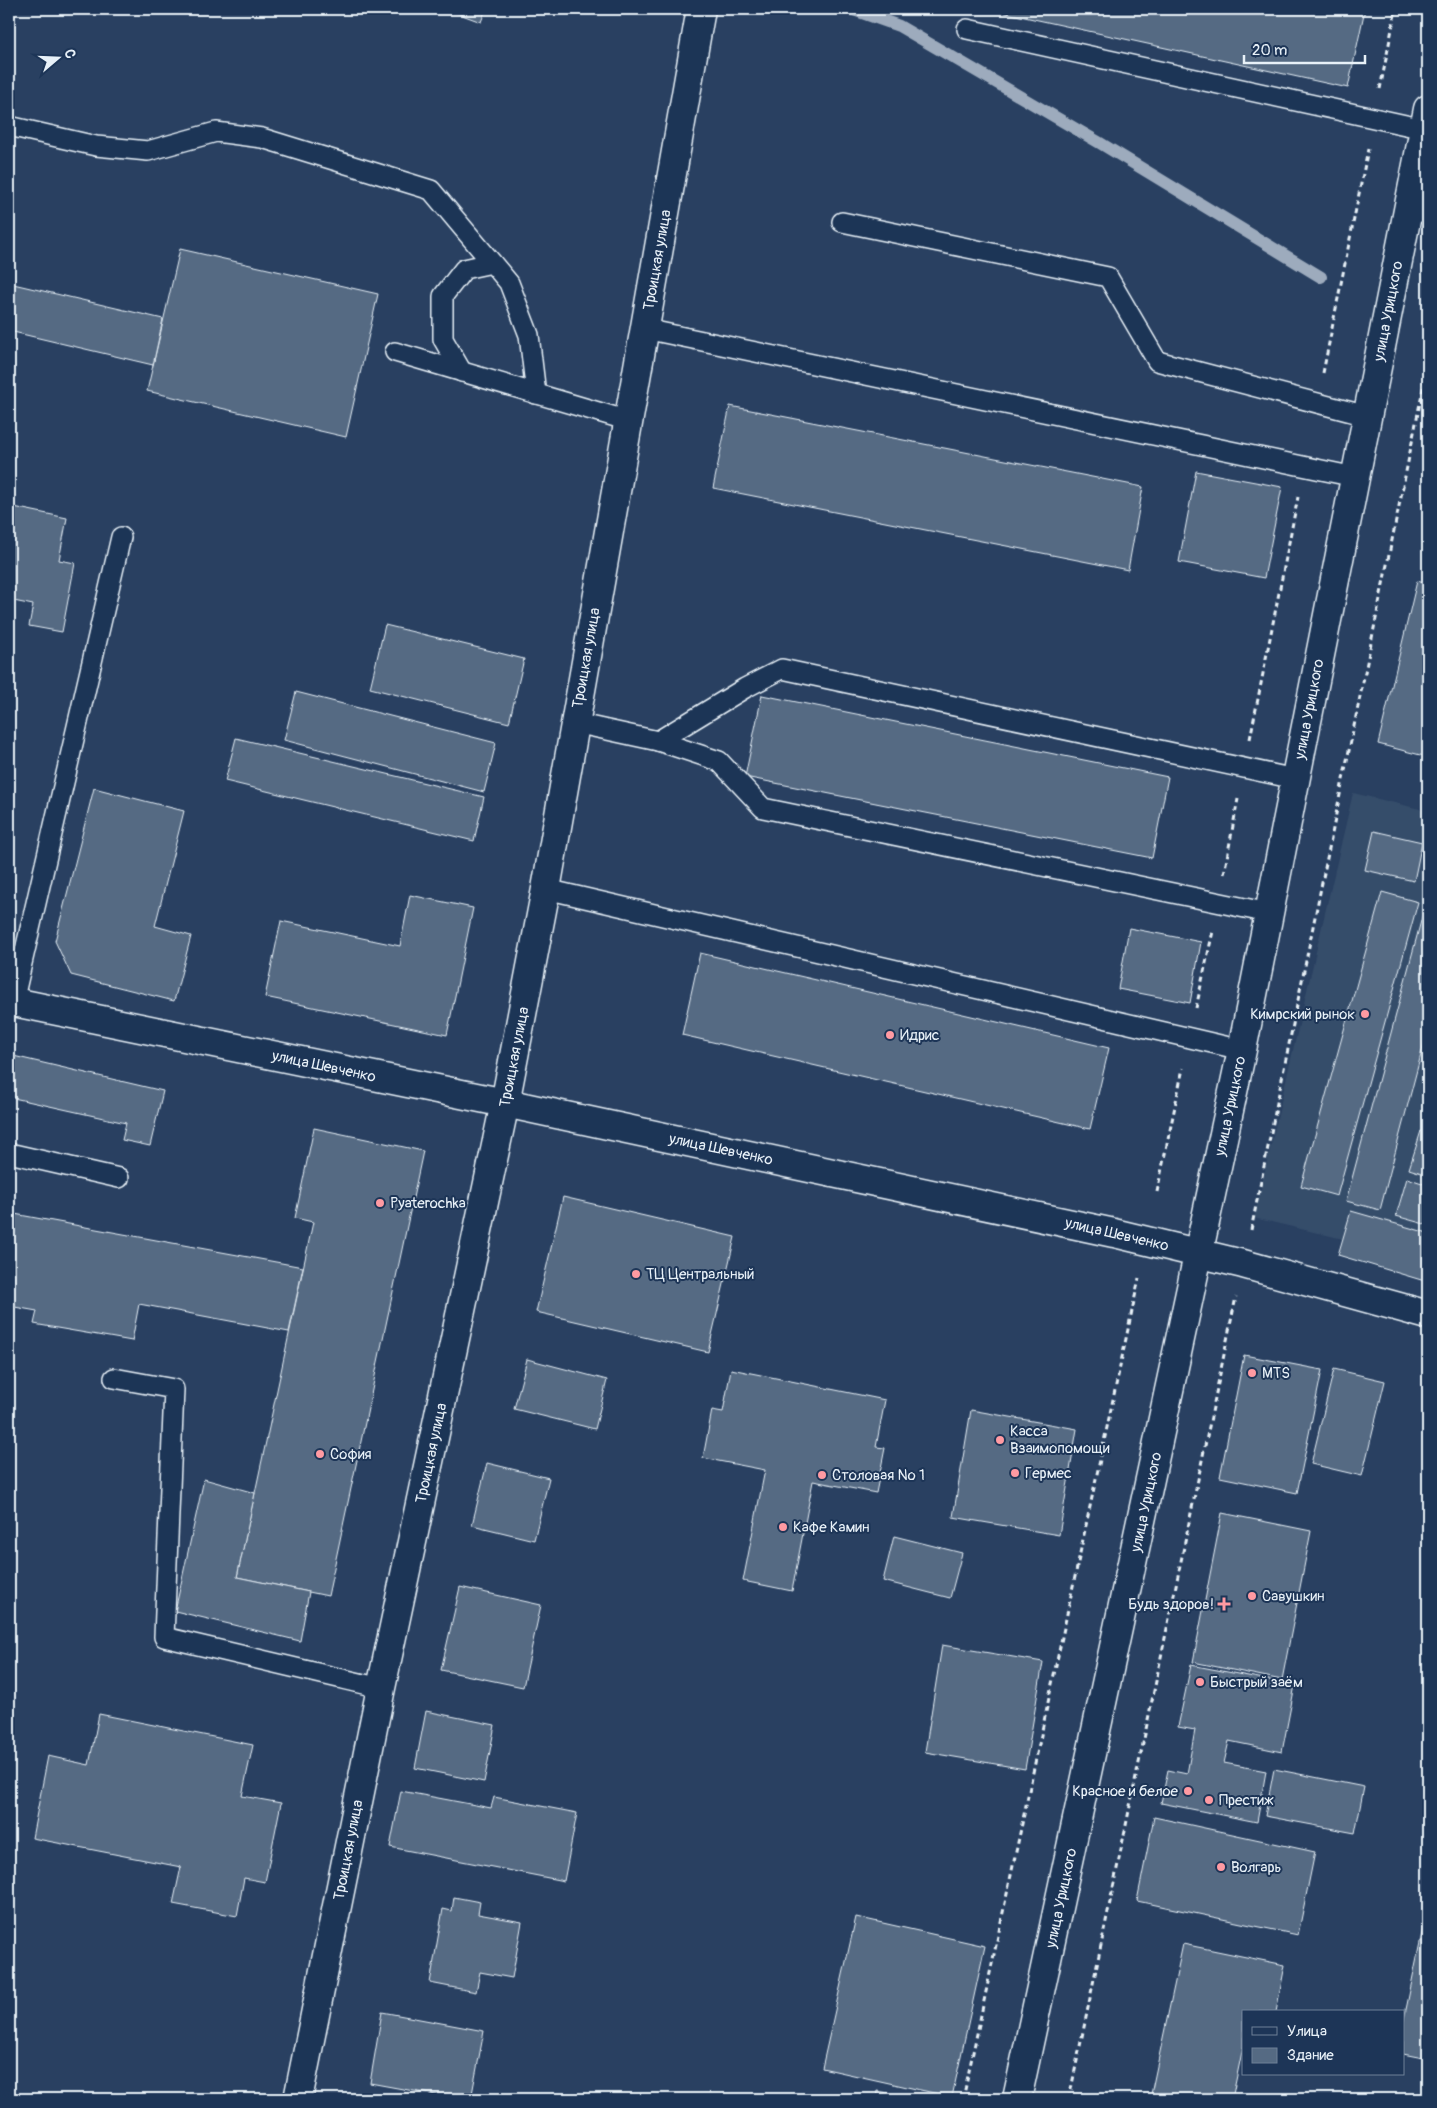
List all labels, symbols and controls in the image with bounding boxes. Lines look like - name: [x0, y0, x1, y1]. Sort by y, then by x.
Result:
- north arrow: [32, 32, 82, 82]
- scale bar: [1244, 32, 1366, 64]
- text: 20 m: [1252, 41, 1287, 60]
- text: С: [60, 47, 79, 61]
- street label: Троицкая улица: [639, 208, 676, 312]
- street label: улица Урицкого: [1369, 259, 1408, 364]
- street label: Троицкая улица: [568, 606, 605, 710]
- street label: улица Урицкого: [1290, 657, 1329, 762]
- street label: Троицкая улица: [495, 1005, 534, 1109]
- place label: Кимрский рынок: [1250, 1005, 1355, 1024]
- marker: Кимрский рынок: [1359, 1008, 1371, 1020]
- place label: Идрис: [900, 1026, 940, 1045]
- marker: Идрис: [884, 1029, 896, 1041]
- street label: улица Шевченко: [269, 1046, 378, 1087]
- street label: улица Урицкого: [1210, 1054, 1250, 1159]
- street label: улица Шевченко: [666, 1129, 775, 1170]
- place label: Pyaterochka: [390, 1194, 466, 1213]
- marker: Pyaterochka: [374, 1197, 386, 1209]
- street label: улица Шевченко: [1062, 1213, 1171, 1256]
- place label: ТЦ Центральный: [646, 1265, 754, 1284]
- marker: ТЦ Центральный: [630, 1268, 642, 1280]
- place label: MTS: [1262, 1364, 1290, 1383]
- marker: MTS: [1246, 1367, 1258, 1379]
- street label: Троицкая улица: [412, 1401, 451, 1505]
- place label: Касса Взаимопомощи: [1010, 1422, 1110, 1458]
- marker: Касса Взаимопомощи: [994, 1434, 1006, 1446]
- place label: София: [330, 1445, 372, 1464]
- marker: София: [314, 1448, 326, 1460]
- street label: улица Урицкого: [1126, 1450, 1166, 1555]
- place label: Гермес: [1025, 1464, 1072, 1483]
- place label: Столовая № 1: [832, 1466, 925, 1485]
- marker: Гермес: [1009, 1467, 1021, 1479]
- marker: Столовая № 1: [816, 1469, 828, 1481]
- place label: Кафе Камин: [793, 1518, 870, 1537]
- marker: Кафе Камин: [777, 1521, 789, 1533]
- place label: Савушкин: [1262, 1587, 1325, 1606]
- marker: Савушкин: [1246, 1590, 1258, 1602]
- place label: Будь здоров!: [1128, 1595, 1214, 1614]
- marker: Будь здоров!: [1218, 1598, 1230, 1610]
- place label: Быстрый заём: [1210, 1673, 1303, 1692]
- marker: Быстрый заём: [1194, 1676, 1206, 1688]
- place label: Красное и белое: [1072, 1782, 1179, 1801]
- marker: Красное и белое: [1182, 1785, 1194, 1797]
- place label: Престиж: [1219, 1791, 1274, 1810]
- marker: Престиж: [1203, 1794, 1215, 1806]
- street label: Троицкая улица: [329, 1798, 368, 1902]
- street label: улица Урицкого: [1041, 1846, 1081, 1951]
- place label: Волгарь: [1231, 1858, 1282, 1877]
- marker: Волгарь: [1215, 1861, 1227, 1873]
- legend: [1242, 2010, 1404, 2076]
- text: Улица: [1287, 2022, 1327, 2041]
- text: Здание: [1287, 2046, 1334, 2065]

